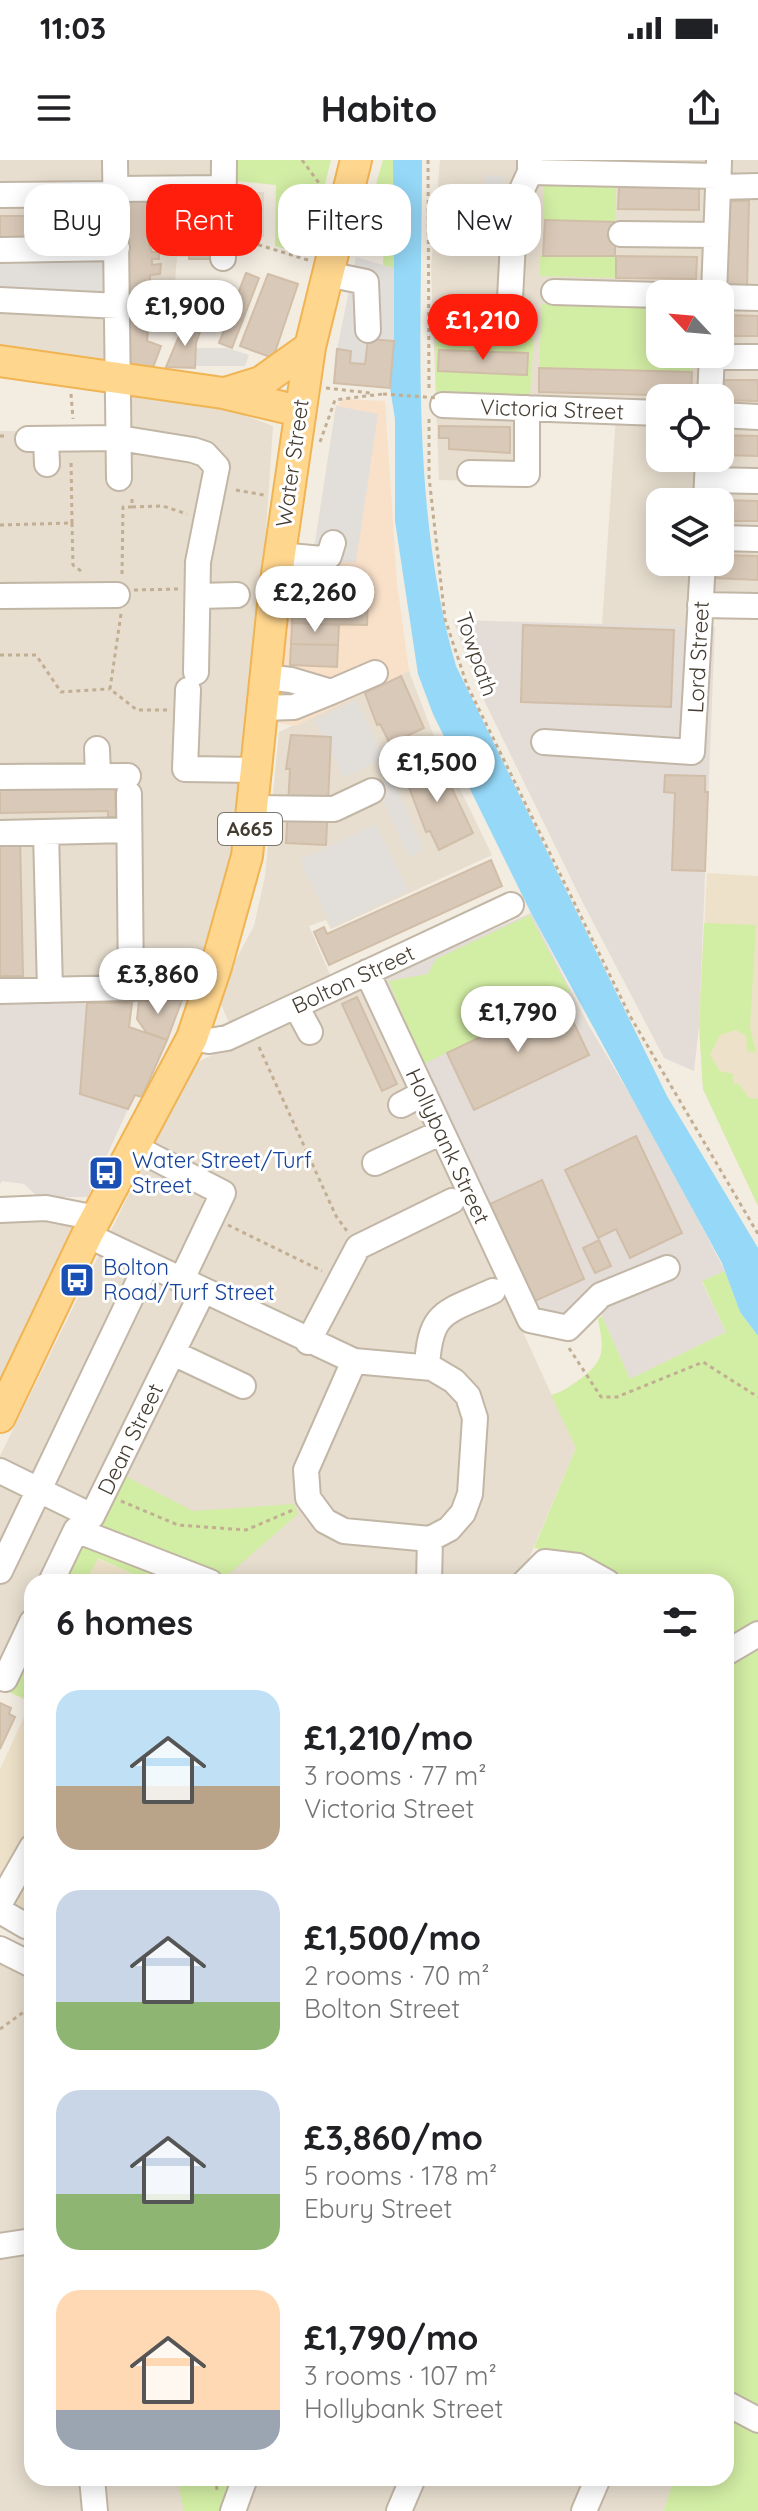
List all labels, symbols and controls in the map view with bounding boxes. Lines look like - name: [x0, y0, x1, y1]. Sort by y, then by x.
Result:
- text: 11:03: [40, 9, 106, 47]
- icon: menu: [32, 86, 76, 130]
- text: Habito: [321, 86, 437, 131]
- icon: share: [682, 86, 726, 130]
- chip: Buy: [24, 184, 130, 256]
- chip: Rent: [146, 184, 262, 256]
- chip: Filters: [278, 184, 411, 256]
- chip: New: [427, 184, 541, 256]
- pin: £1,900: [120, 280, 250, 348]
- north arrow: [646, 280, 734, 368]
- map controls: [646, 280, 734, 576]
- text: £1,900: [145, 289, 225, 322]
- pin: £1,210: [418, 294, 548, 362]
- text: £1,210: [446, 303, 520, 336]
- button: locate: [646, 384, 734, 472]
- street label: Victoria Street: [480, 392, 624, 426]
- street label: Water Street: [269, 397, 315, 529]
- button: layers: [646, 488, 734, 576]
- pin: £2,260: [250, 566, 380, 634]
- text: £2,260: [273, 575, 357, 608]
- street label: Lord Street: [681, 600, 715, 714]
- street label: Towpath: [450, 608, 504, 700]
- pin: £1,500: [372, 736, 502, 804]
- text: £1,500: [397, 745, 477, 778]
- road number: A665: [218, 813, 282, 845]
- street label: Bolton Street: [287, 938, 419, 1020]
- pin: £3,860: [93, 948, 223, 1016]
- text: £3,860: [117, 957, 199, 990]
- pin: £1,790: [453, 986, 583, 1054]
- text: £1,790: [479, 995, 557, 1028]
- street label: Hollybank Street: [400, 1064, 496, 1228]
- place label: Water Street/Turf Street: [132, 1146, 312, 1199]
- bus stop icon: Water Street/Turf Street: [87, 1154, 125, 1192]
- place label: Bolton Road/Turf Street: [103, 1253, 275, 1306]
- bus stop icon: Bolton Road/Turf Street: [58, 1261, 96, 1299]
- street label: Dean Street: [91, 1379, 169, 1499]
- icon: filters: [658, 1600, 702, 1644]
- text: 6 homes: [56, 1601, 193, 1644]
- text: £1,210/mo: [304, 1716, 473, 1759]
- icon: home: [120, 1722, 216, 1818]
- text: 3 rooms · 77 m²: [304, 1759, 486, 1792]
- text: Victoria Street: [304, 1792, 474, 1825]
- text: £1,500/mo: [304, 1916, 481, 1959]
- icon: home: [120, 1922, 216, 2018]
- text: 2 rooms · 70 m²: [304, 1959, 489, 1992]
- text: Bolton Street: [304, 1992, 460, 2025]
- text: £3,860/mo: [304, 2116, 483, 2159]
- icon: home: [120, 2122, 216, 2218]
- text: 5 rooms · 178 m²: [304, 2159, 497, 2192]
- text: Ebury Street: [304, 2192, 452, 2225]
- text: £1,790/mo: [304, 2316, 479, 2359]
- icon: home: [120, 2322, 216, 2418]
- text: 3 rooms · 107 m²: [304, 2359, 497, 2392]
- text: Hollybank Street: [304, 2392, 503, 2425]

